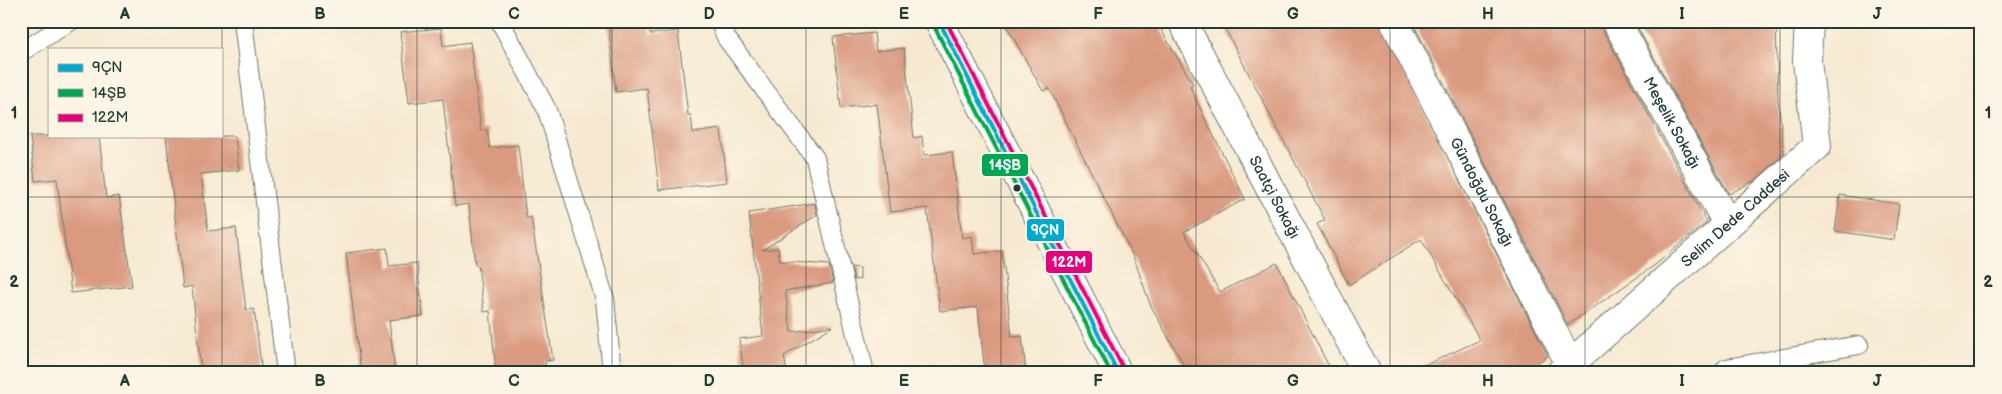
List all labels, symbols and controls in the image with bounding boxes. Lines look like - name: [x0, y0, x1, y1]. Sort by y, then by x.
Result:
- text: A: [119, 5, 130, 24]
- text: B: [314, 5, 326, 24]
- text: C: [508, 5, 520, 24]
- text: D: [703, 5, 715, 24]
- text: E: [899, 5, 909, 24]
- text: F: [1093, 5, 1103, 24]
- text: G: [1287, 5, 1299, 24]
- text: H: [1482, 5, 1494, 24]
- text: I: [1679, 5, 1685, 24]
- text: J: [1873, 5, 1882, 24]
- legend: [48, 48, 222, 138]
- text: 9ÇN: [92, 58, 123, 77]
- street label: Meşelik Sokağı: [1639, 74, 1704, 172]
- text: 14ŞB: [92, 84, 126, 103]
- text: 1: [11, 104, 17, 123]
- text: 1: [1985, 104, 1991, 123]
- text: 122M: [92, 108, 128, 127]
- street label: Gündoğdu Sokağı: [1445, 134, 1517, 250]
- line badge: 14ŞB: [981, 153, 1029, 177]
- street label: Saatçi Sokağı: [1245, 153, 1304, 242]
- text: 14ŞB: [989, 157, 1021, 174]
- street label: Selim Dede Caddesi: [1677, 165, 1794, 272]
- unlabelled marker: [1012, 183, 1022, 193]
- line badge: 9ÇN: [1026, 218, 1065, 242]
- text: 9ÇN: [1031, 222, 1059, 239]
- line badge: 122M: [1045, 250, 1093, 274]
- text: 122M: [1052, 254, 1086, 271]
- text: 2: [9, 273, 19, 292]
- text: 2: [1983, 273, 1993, 292]
- text: A: [119, 372, 130, 391]
- text: B: [314, 372, 326, 391]
- text: C: [508, 372, 520, 391]
- text: D: [703, 372, 715, 391]
- text: E: [899, 372, 909, 391]
- text: F: [1093, 372, 1103, 391]
- text: G: [1287, 372, 1299, 391]
- text: H: [1482, 372, 1494, 391]
- text: I: [1679, 372, 1685, 391]
- text: J: [1873, 372, 1882, 391]

